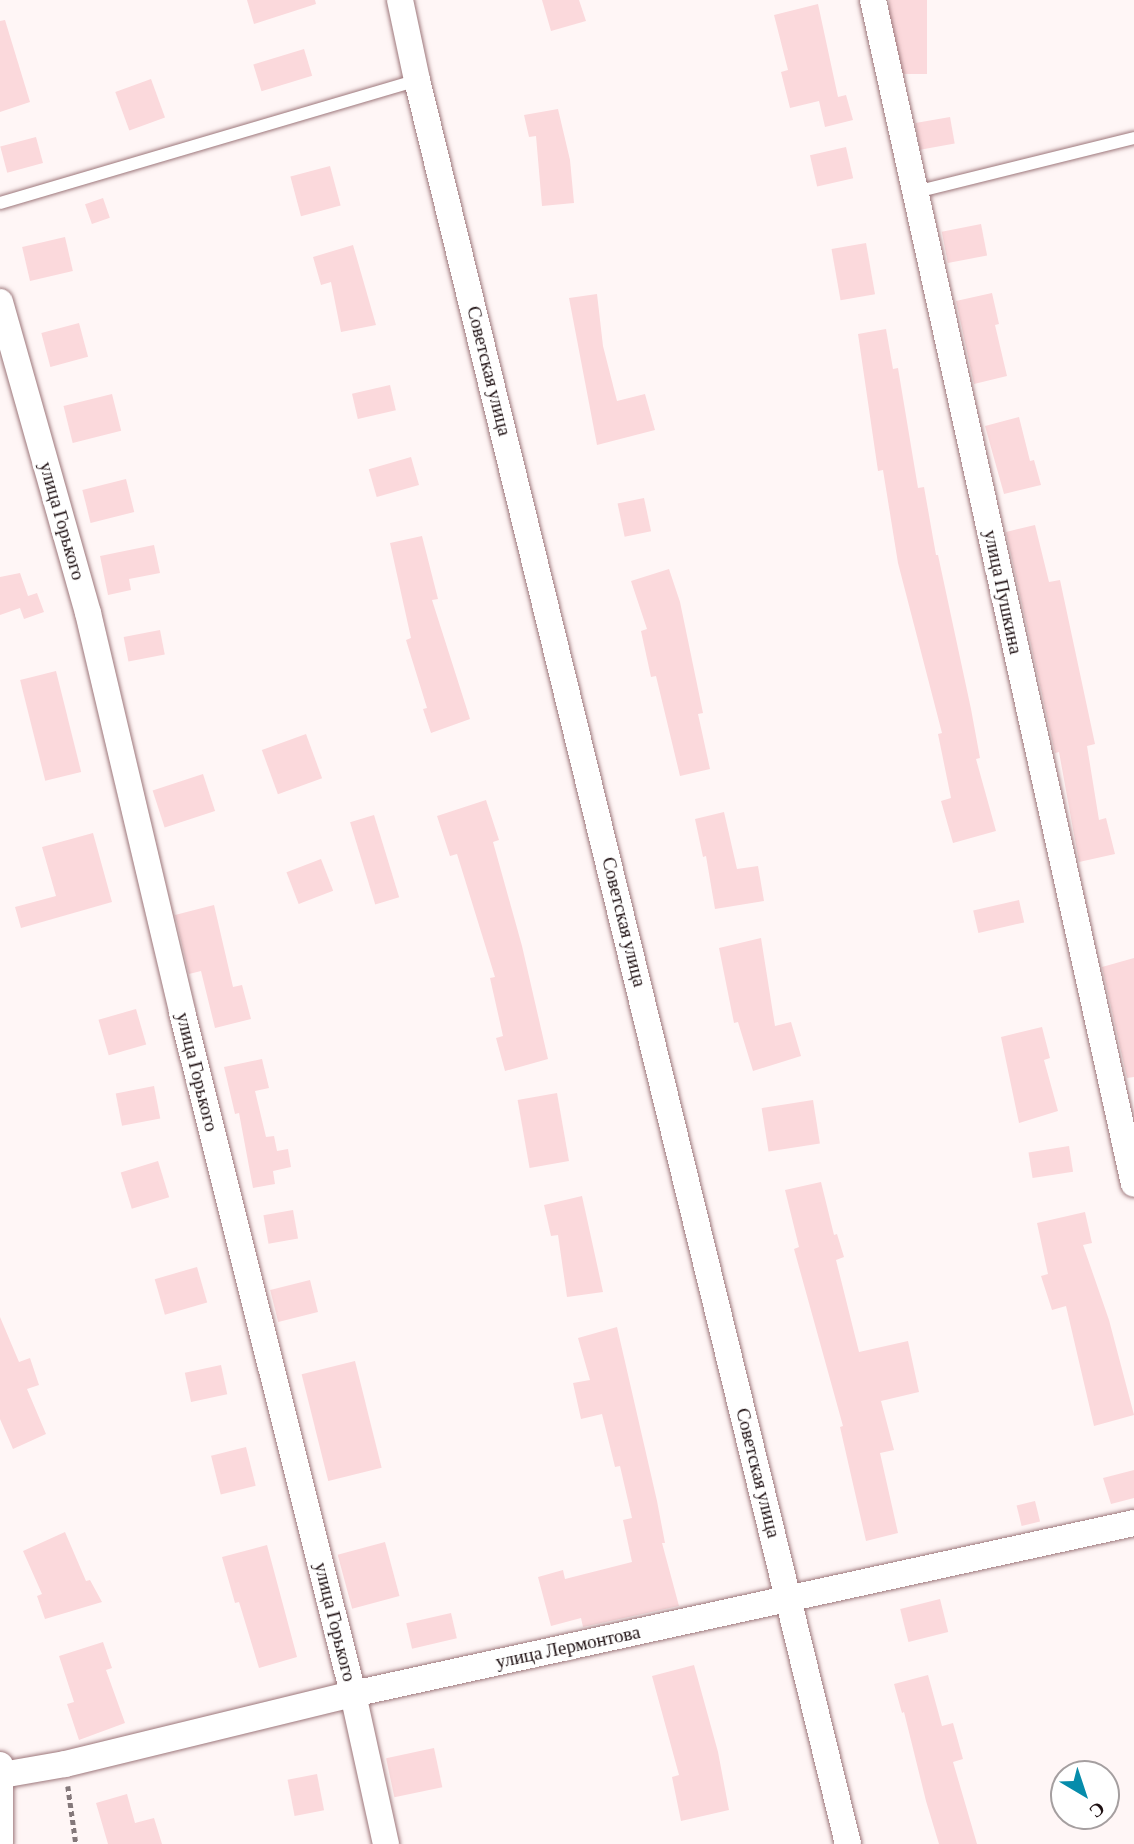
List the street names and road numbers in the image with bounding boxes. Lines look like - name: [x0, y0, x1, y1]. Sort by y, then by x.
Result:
- street label: Советская улица: [462, 304, 516, 438]
- street label: улица Горького: [34, 459, 90, 583]
- street label: улица Пушкина: [979, 528, 1027, 656]
- street label: Советская улица: [597, 855, 651, 989]
- street label: улица Горького: [171, 1010, 223, 1134]
- street label: Советская улица: [731, 1406, 785, 1540]
- street label: улица Горького: [309, 1560, 361, 1684]
- street label: улица Лермонтова: [494, 1621, 642, 1673]

